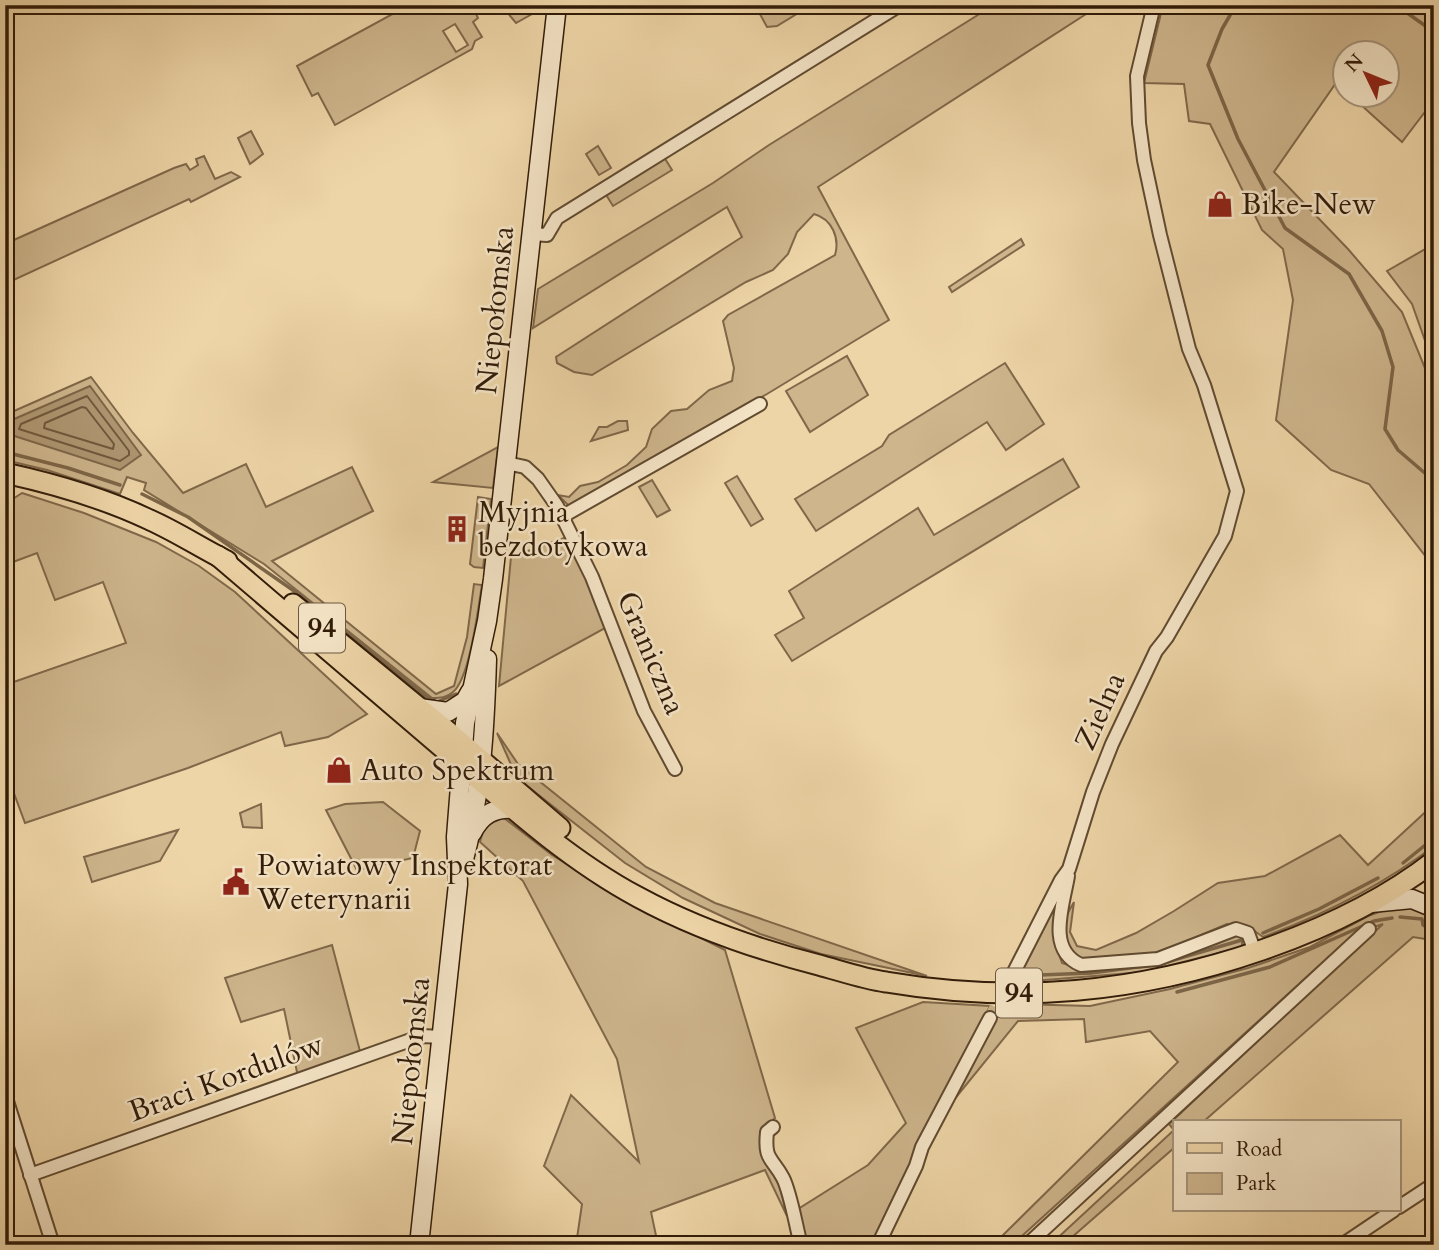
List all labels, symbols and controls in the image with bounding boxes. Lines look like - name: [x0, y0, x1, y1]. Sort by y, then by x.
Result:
- north arrow: [1330, 38, 1400, 108]
- text: N: [1339, 48, 1370, 78]
- place label: Bike-New: [1241, 184, 1376, 225]
- shop icon: Bike-New: [1205, 189, 1235, 219]
- street label: Niepołomska: [466, 224, 524, 396]
- place label: Myjnia bezdotykowa: [478, 492, 648, 567]
- building icon: Myjnia bezdotykowa: [442, 514, 472, 544]
- street label: Graniczna: [607, 585, 695, 721]
- road number: 94: [299, 604, 345, 652]
- street label: Zielna: [1065, 666, 1135, 756]
- place label: Auto Spektrum: [360, 750, 555, 791]
- shop icon: Auto Spektrum: [324, 755, 354, 785]
- place label: Powiatowy Inspektorat Weterynarii: [256, 845, 553, 920]
- public building icon: Powiatowy Inspektorat Weterynarii: [221, 867, 251, 897]
- road number: 94: [996, 968, 1042, 1018]
- street label: Niepołomska: [382, 975, 440, 1147]
- street label: Braci Kordulów: [123, 1024, 329, 1132]
- legend: [1173, 1120, 1400, 1212]
- text: Road: [1236, 1135, 1282, 1164]
- text: Park: [1236, 1169, 1277, 1198]

